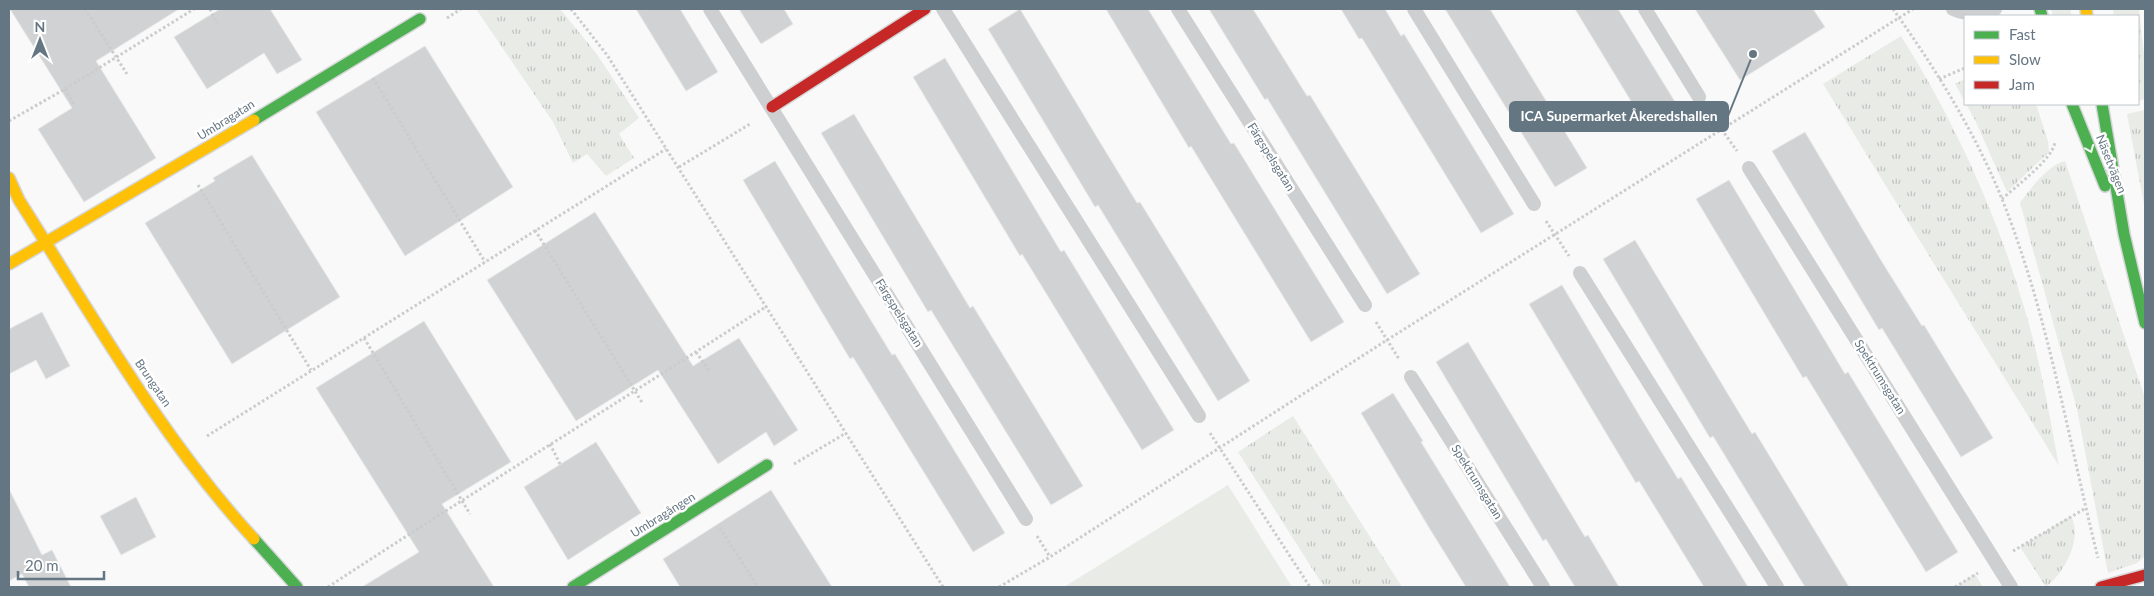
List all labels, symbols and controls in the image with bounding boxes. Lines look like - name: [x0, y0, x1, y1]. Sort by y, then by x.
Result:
- north arrow: [15, 15, 65, 65]
- legend: [1964, 15, 2139, 105]
- text: N: [35, 18, 45, 35]
- text: Fast: [2009, 25, 2036, 43]
- text: Slow: [2009, 50, 2041, 68]
- text: Jam: [2009, 75, 2035, 93]
- street label: Umbragatan: [194, 96, 257, 143]
- callout: ICA Supermarket Åkeredshallen: [1510, 102, 1728, 131]
- text: ICA Supermarket Åkeredshallen: [1520, 107, 1718, 124]
- street label: Färgspelsgatan: [1244, 120, 1298, 194]
- street label: Näsetvägen: [2093, 132, 2130, 195]
- one-way arrow: [2084, 144, 2094, 153]
- street label: Färgspelsgatan: [872, 276, 926, 350]
- street label: Spektrumsgatan: [1852, 337, 1909, 417]
- street label: Brungatan: [132, 356, 175, 409]
- street label: Spektrumsgatan: [1449, 442, 1506, 522]
- street label: Umbragången: [628, 489, 698, 540]
- scale bar: [18, 548, 104, 580]
- text: 20 m: [25, 556, 59, 574]

